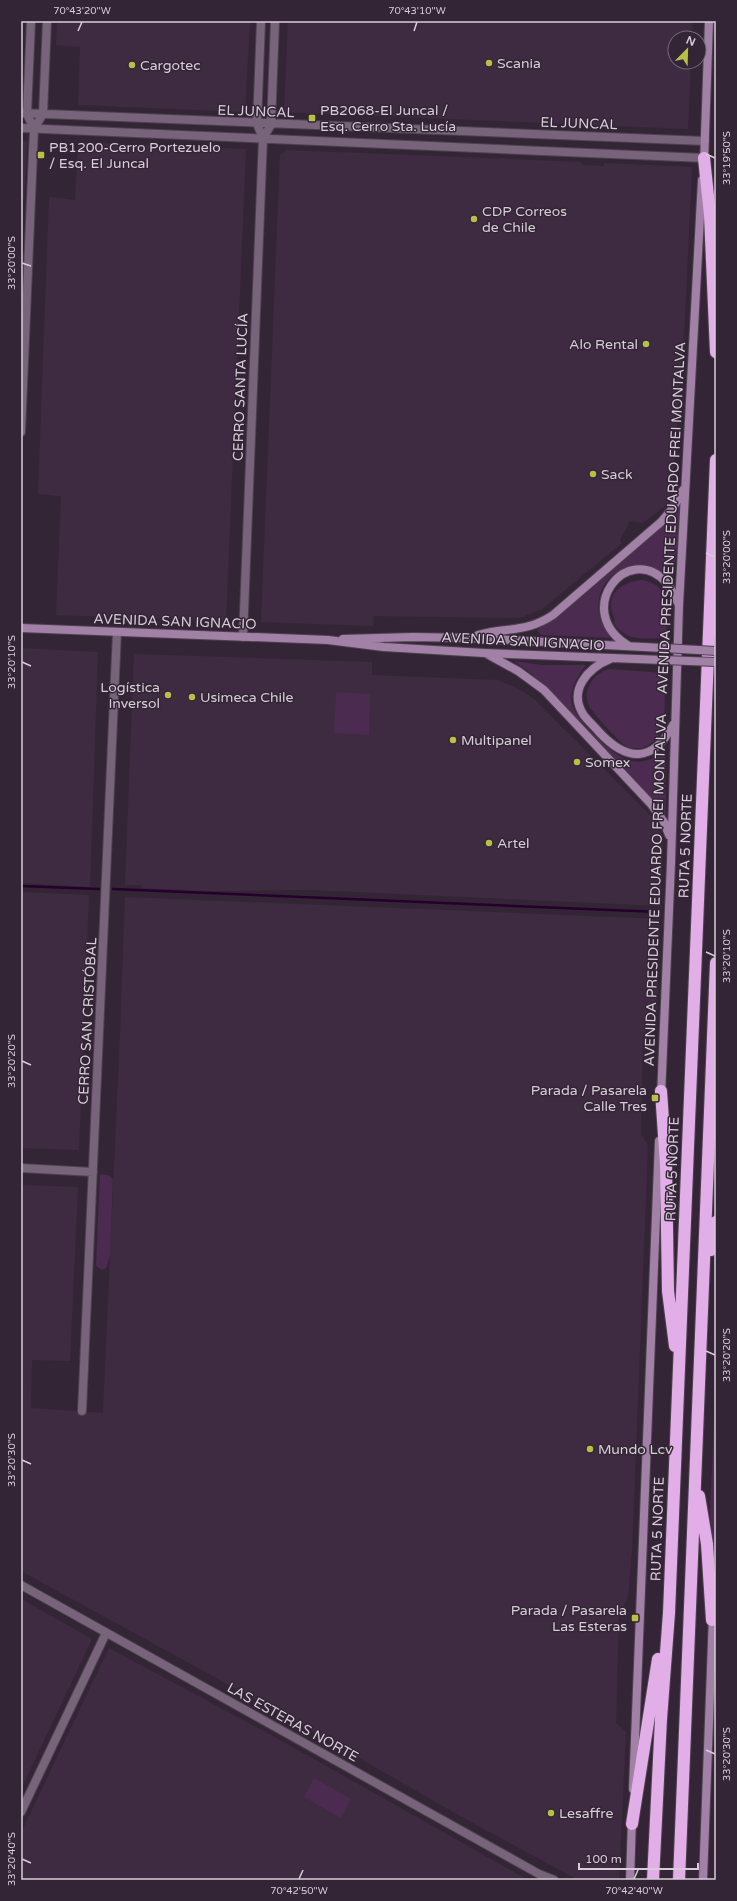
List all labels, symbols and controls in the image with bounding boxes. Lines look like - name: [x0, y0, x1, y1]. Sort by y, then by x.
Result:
- text: 70°43'20"W: [53, 5, 111, 17]
- text: 70°43'10"W: [388, 5, 446, 17]
- north arrow: [667, 30, 707, 70]
- text: N: [684, 34, 697, 49]
- place label: Scania: [497, 55, 541, 72]
- place label: Cargotec: [140, 57, 201, 74]
- marker: Scania: [484, 58, 494, 68]
- marker: Cargotec: [127, 60, 137, 70]
- street label: EL JUNCAL: [217, 102, 295, 121]
- place label: PB2068-El Juncal / Esq. Cerro Sta. Lucía: [320, 102, 456, 135]
- marker: PB2068-El Juncal / Esq. Cerro Sta. Lucía: [307, 113, 317, 123]
- street label: EL JUNCAL: [540, 114, 618, 133]
- text: 33°19'50"S: [721, 131, 733, 185]
- place label: PB1200-Cerro Portezuelo / Esq. El Juncal: [49, 139, 221, 172]
- marker: PB1200-Cerro Portezuelo / Esq. El Juncal: [36, 150, 46, 160]
- place label: CDP Correos de Chile: [482, 203, 567, 236]
- marker: CDP Correos de Chile: [469, 214, 479, 224]
- text: 33°20'00"S: [6, 236, 18, 290]
- street label: CERRO SANTA LUCÍA: [229, 313, 252, 461]
- place label: Alo Rental: [569, 336, 638, 353]
- marker: Alo Rental: [641, 339, 651, 349]
- street label: AVENIDA PRESIDENTE EDUARDO FREI MONTALVA: [654, 341, 689, 695]
- place label: Sack: [601, 466, 633, 483]
- marker: Sack: [588, 469, 598, 479]
- text: 33°20'00"S: [721, 530, 733, 584]
- street label: AVENIDA SAN IGNACIO: [93, 610, 257, 633]
- street label: AVENIDA SAN IGNACIO: [441, 629, 605, 654]
- text: 33°20'10"S: [6, 635, 18, 689]
- place label: Logística Inversol: [100, 679, 160, 712]
- place label: Usimeca Chile: [200, 689, 294, 706]
- marker: Logística Inversol: [163, 690, 173, 700]
- marker: Usimeca Chile: [187, 692, 197, 702]
- street label: AVENIDA PRESIDENTE EDUARDO FREI MONTALVA: [641, 713, 670, 1067]
- place label: Multipanel: [461, 732, 532, 749]
- marker: Multipanel: [448, 735, 458, 745]
- place label: Somex: [585, 754, 630, 771]
- marker: Somex: [572, 757, 582, 767]
- street label: RUTA 5 NORTE: [675, 793, 696, 899]
- place label: Artel: [497, 835, 529, 852]
- marker: Artel: [484, 838, 494, 848]
- text: 33°20'10"S: [721, 929, 733, 983]
- street label: CERRO SAN CRISTÓBAL: [75, 937, 100, 1105]
- text: 33°20'20"S: [6, 1034, 18, 1088]
- place label: Parada / Pasarela Calle Tres: [531, 1082, 647, 1115]
- marker: Parada / Pasarela Calle Tres: [650, 1093, 660, 1103]
- street label: RUTA 5 NORTE: [662, 1116, 683, 1222]
- text: 33°20'20"S: [721, 1328, 733, 1382]
- text: 33°20'30"S: [6, 1433, 18, 1487]
- place label: Mundo Lcv: [598, 1441, 673, 1458]
- marker: Mundo Lcv: [585, 1444, 595, 1454]
- street label: RUTA 5 NORTE: [647, 1476, 668, 1582]
- place label: Parada / Pasarela Las Esteras: [511, 1602, 627, 1635]
- marker: Parada / Pasarela Las Esteras: [630, 1613, 640, 1623]
- street label: LAS ESTERAS NORTE: [224, 1679, 362, 1766]
- text: 33°20'30"S: [721, 1727, 733, 1781]
- place label: Lesaffre: [559, 1805, 613, 1822]
- marker: Lesaffre: [546, 1808, 556, 1818]
- text: 33°20'40"S: [6, 1832, 18, 1886]
- scale bar: [579, 1845, 698, 1871]
- text: 100 m: [585, 1852, 622, 1866]
- text: 70°42'50"W: [270, 1885, 328, 1897]
- text: 70°42'40"W: [605, 1885, 663, 1897]

